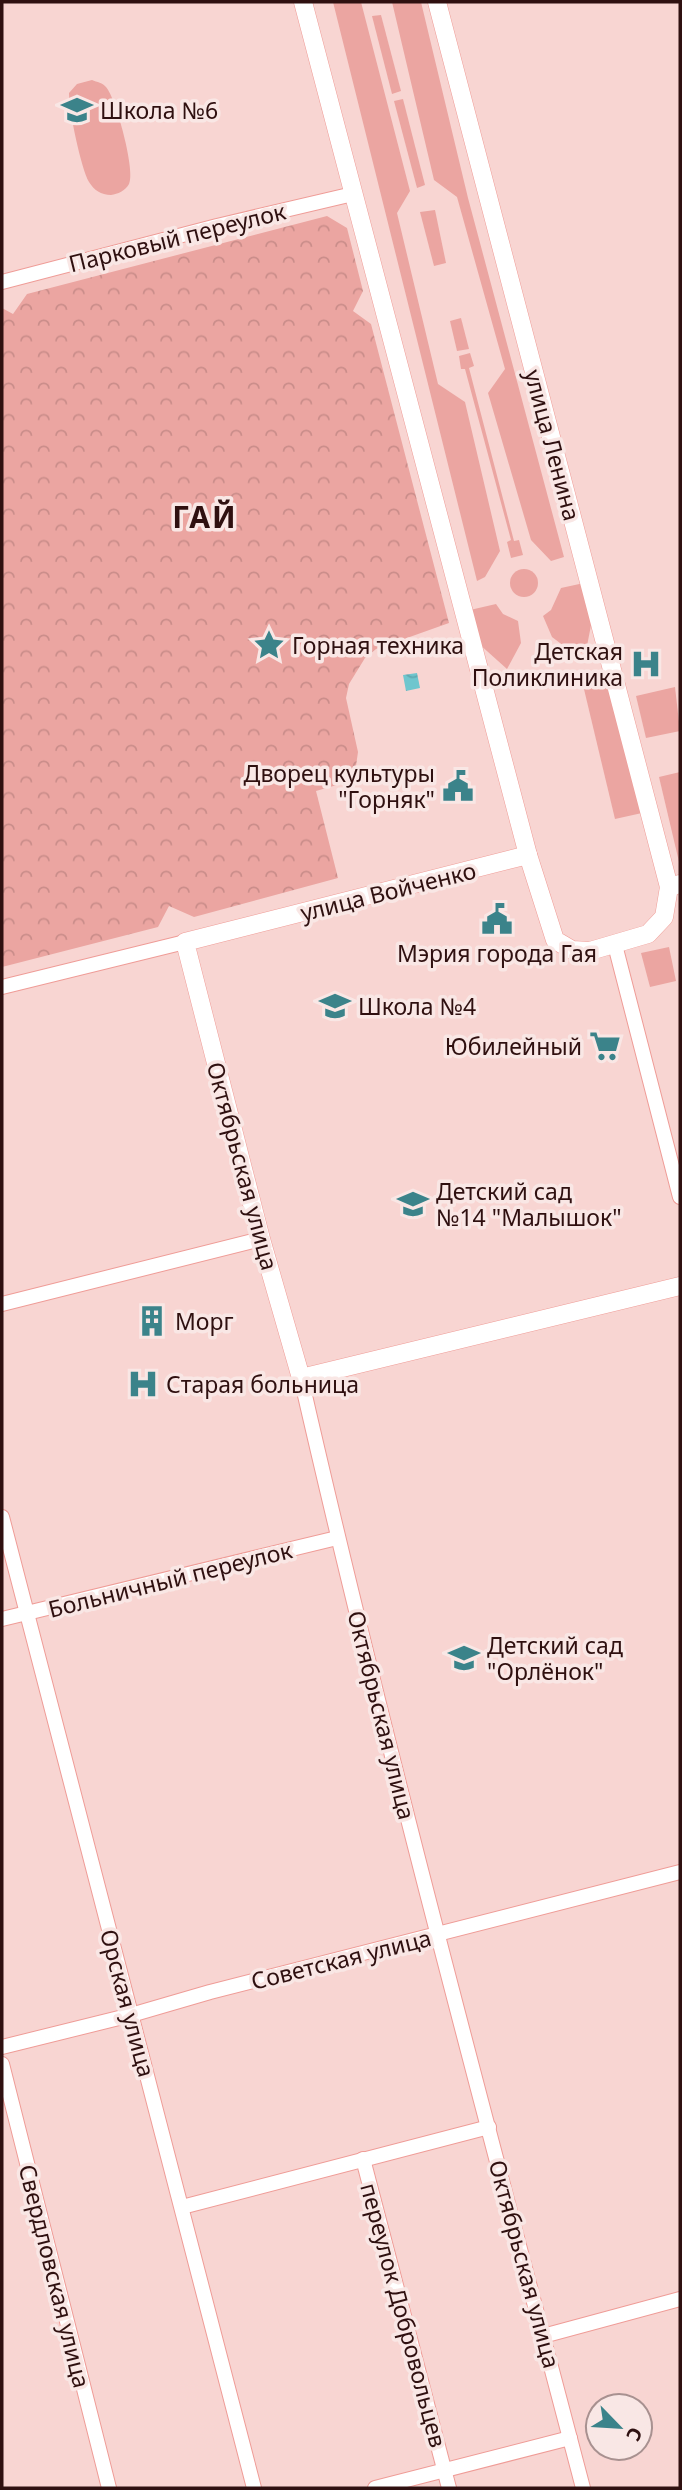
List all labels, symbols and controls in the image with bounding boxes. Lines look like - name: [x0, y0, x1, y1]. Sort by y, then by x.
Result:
- school or university icon: Школа №6: [60, 93, 94, 127]
- place label: Школа №6: [100, 94, 218, 126]
- street label: Парковый переулок: [65, 194, 289, 279]
- street label: улица Ленина: [517, 366, 589, 524]
- district label: ГАЙ: [172, 496, 238, 537]
- place icon: Горная техника: [252, 628, 286, 662]
- place label: Горная техника: [292, 629, 464, 661]
- place label: Детская Поликлиника: [472, 635, 623, 693]
- hospital icon: Детская Поликлиника: [629, 647, 663, 681]
- place label: Дворец культуры "Горняк": [244, 757, 435, 815]
- public building icon: Дворец культуры "Горняк": [441, 769, 475, 803]
- street label: улица Войченко: [297, 854, 479, 928]
- public building icon: Мэрия города Гая: [480, 902, 514, 936]
- place label: Мэрия города Гая: [397, 937, 597, 969]
- school or university icon: Школа №4: [318, 989, 352, 1023]
- place label: Школа №4: [358, 990, 476, 1022]
- supermarket icon: Юбилейный: [588, 1029, 622, 1063]
- place label: Юбилейный: [445, 1030, 582, 1062]
- street label: Октябрьская улица: [200, 1058, 286, 1274]
- place label: Детский сад №14 "Малышок": [436, 1175, 622, 1233]
- school or university icon: Детский сад №14 "Малышок": [396, 1187, 430, 1221]
- building icon: Морг: [135, 1304, 169, 1338]
- place label: Морг: [175, 1305, 234, 1337]
- hospital icon: Старая больница: [126, 1367, 160, 1401]
- place label: Старая больница: [166, 1368, 359, 1400]
- street label: Больничный переулок: [45, 1533, 296, 1625]
- street label: Октябрьская улица: [341, 1607, 423, 1823]
- place label: Детский сад "Орлёнок": [487, 1629, 623, 1687]
- school or university icon: Детский сад "Орлёнок": [447, 1641, 481, 1675]
- street label: Советская улица: [248, 1921, 434, 1997]
- street label: Орская улица: [93, 1926, 163, 2080]
- street label: Октябрьская улица: [482, 2156, 568, 2372]
- street label: Свердловская улица: [12, 2161, 98, 2391]
- street label: переулок Добровольцев: [353, 2179, 455, 2451]
- north arrow: [584, 2392, 654, 2462]
- text: С: [620, 2423, 649, 2445]

